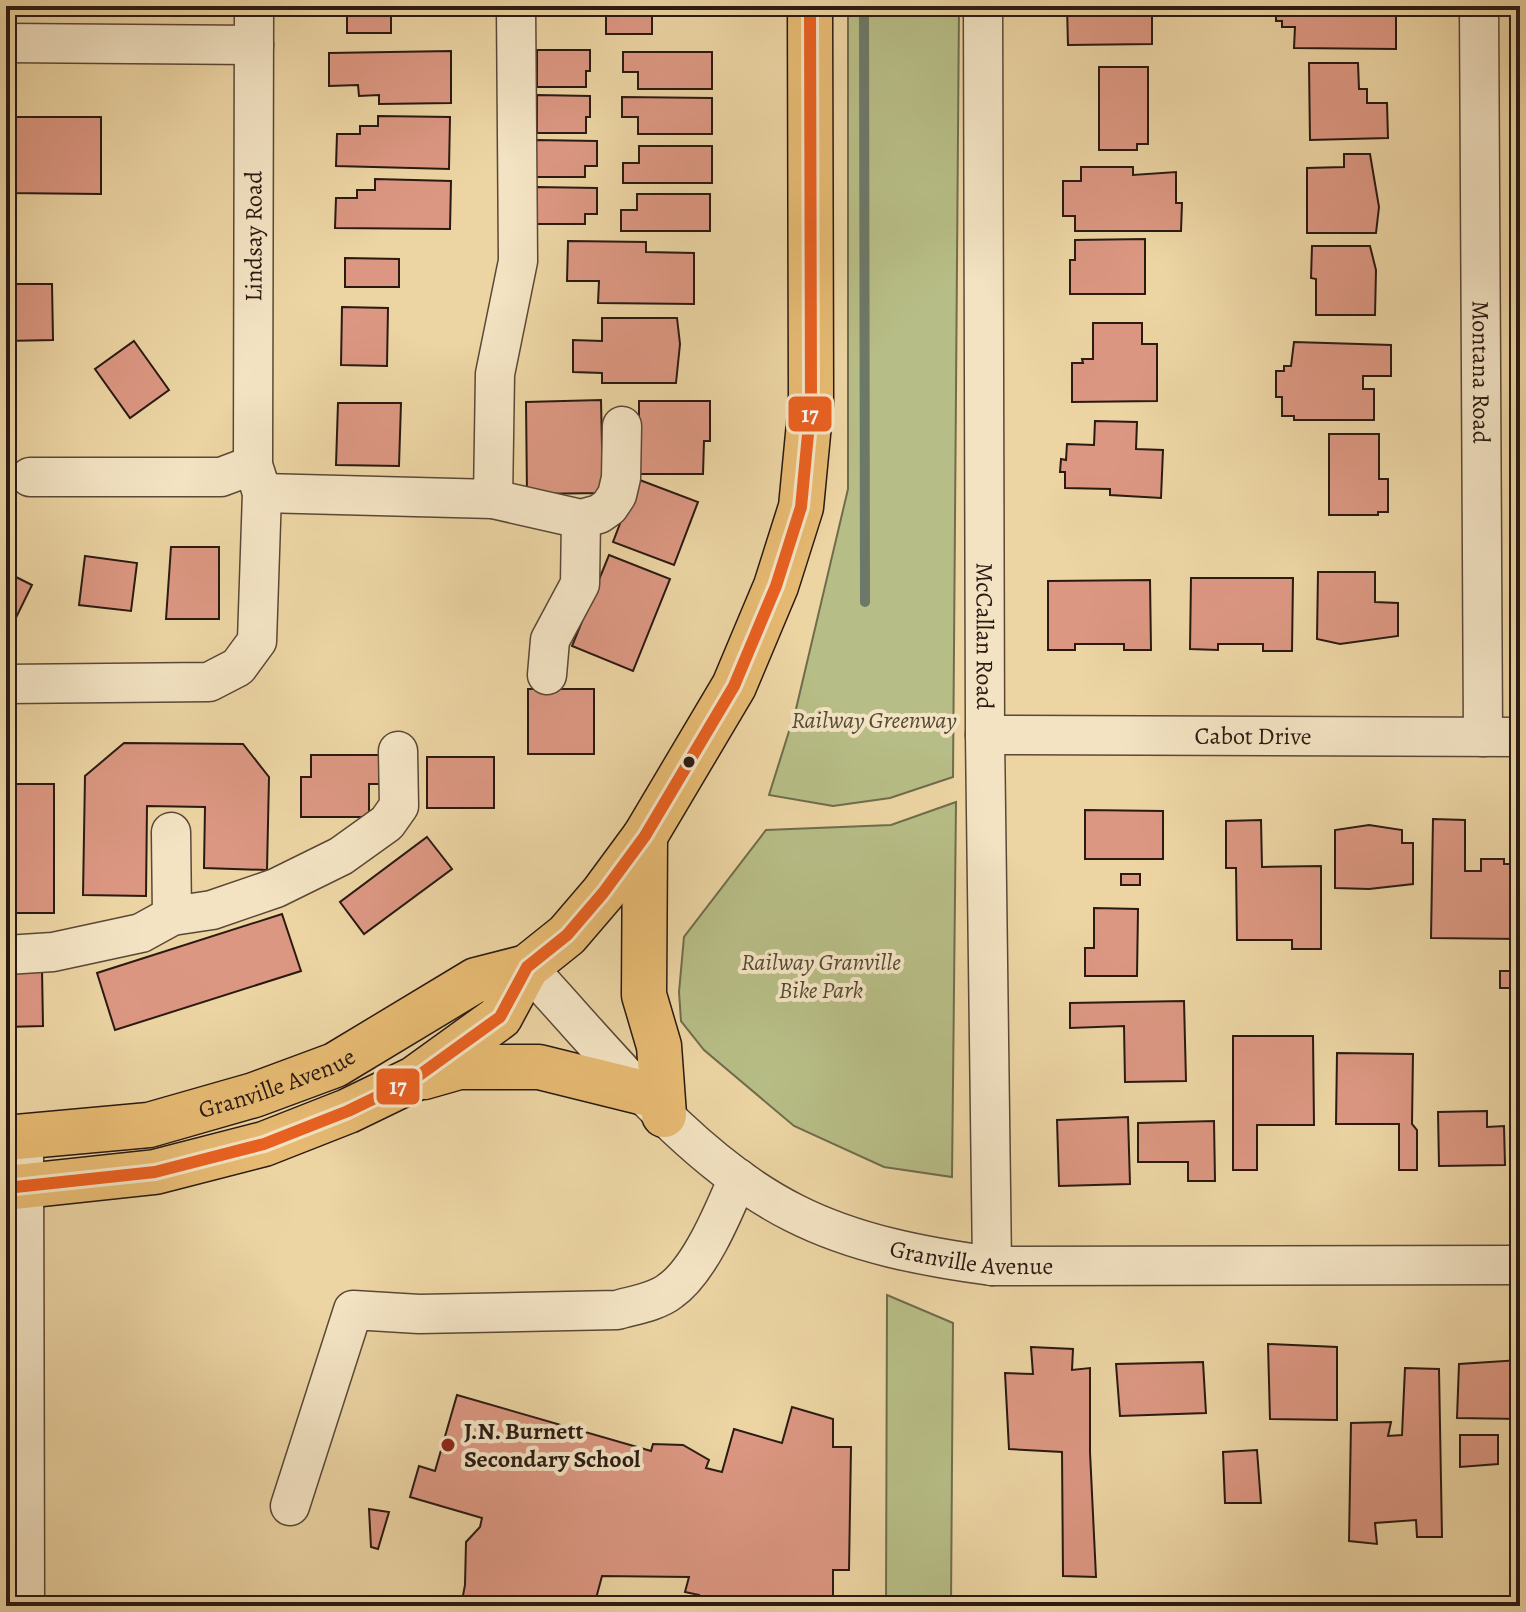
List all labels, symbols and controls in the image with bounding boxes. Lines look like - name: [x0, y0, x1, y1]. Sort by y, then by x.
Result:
- street label: Lindsay Road: [237, 171, 270, 302]
- street label: Montana Road: [1465, 300, 1497, 444]
- line badge: 17: [787, 395, 833, 433]
- text: 17: [801, 400, 819, 430]
- street label: McCallan Road: [969, 562, 1001, 710]
- park label: Railway Greenway: [791, 704, 957, 736]
- street label: Cabot Drive: [1194, 720, 1312, 752]
- unlabelled marker: [681, 754, 697, 770]
- park label: Railway Granville Bike Park: [741, 946, 901, 1006]
- street label: Granville Avenue: [195, 1040, 361, 1126]
- line badge: 17: [375, 1067, 421, 1106]
- text: 17: [389, 1072, 407, 1102]
- street label: Granville Avenue: [887, 1232, 1053, 1282]
- place label: J.N. Burnett Secondary School: [464, 1415, 641, 1475]
- marker: J.N. Burnett Secondary School: [439, 1436, 457, 1454]

